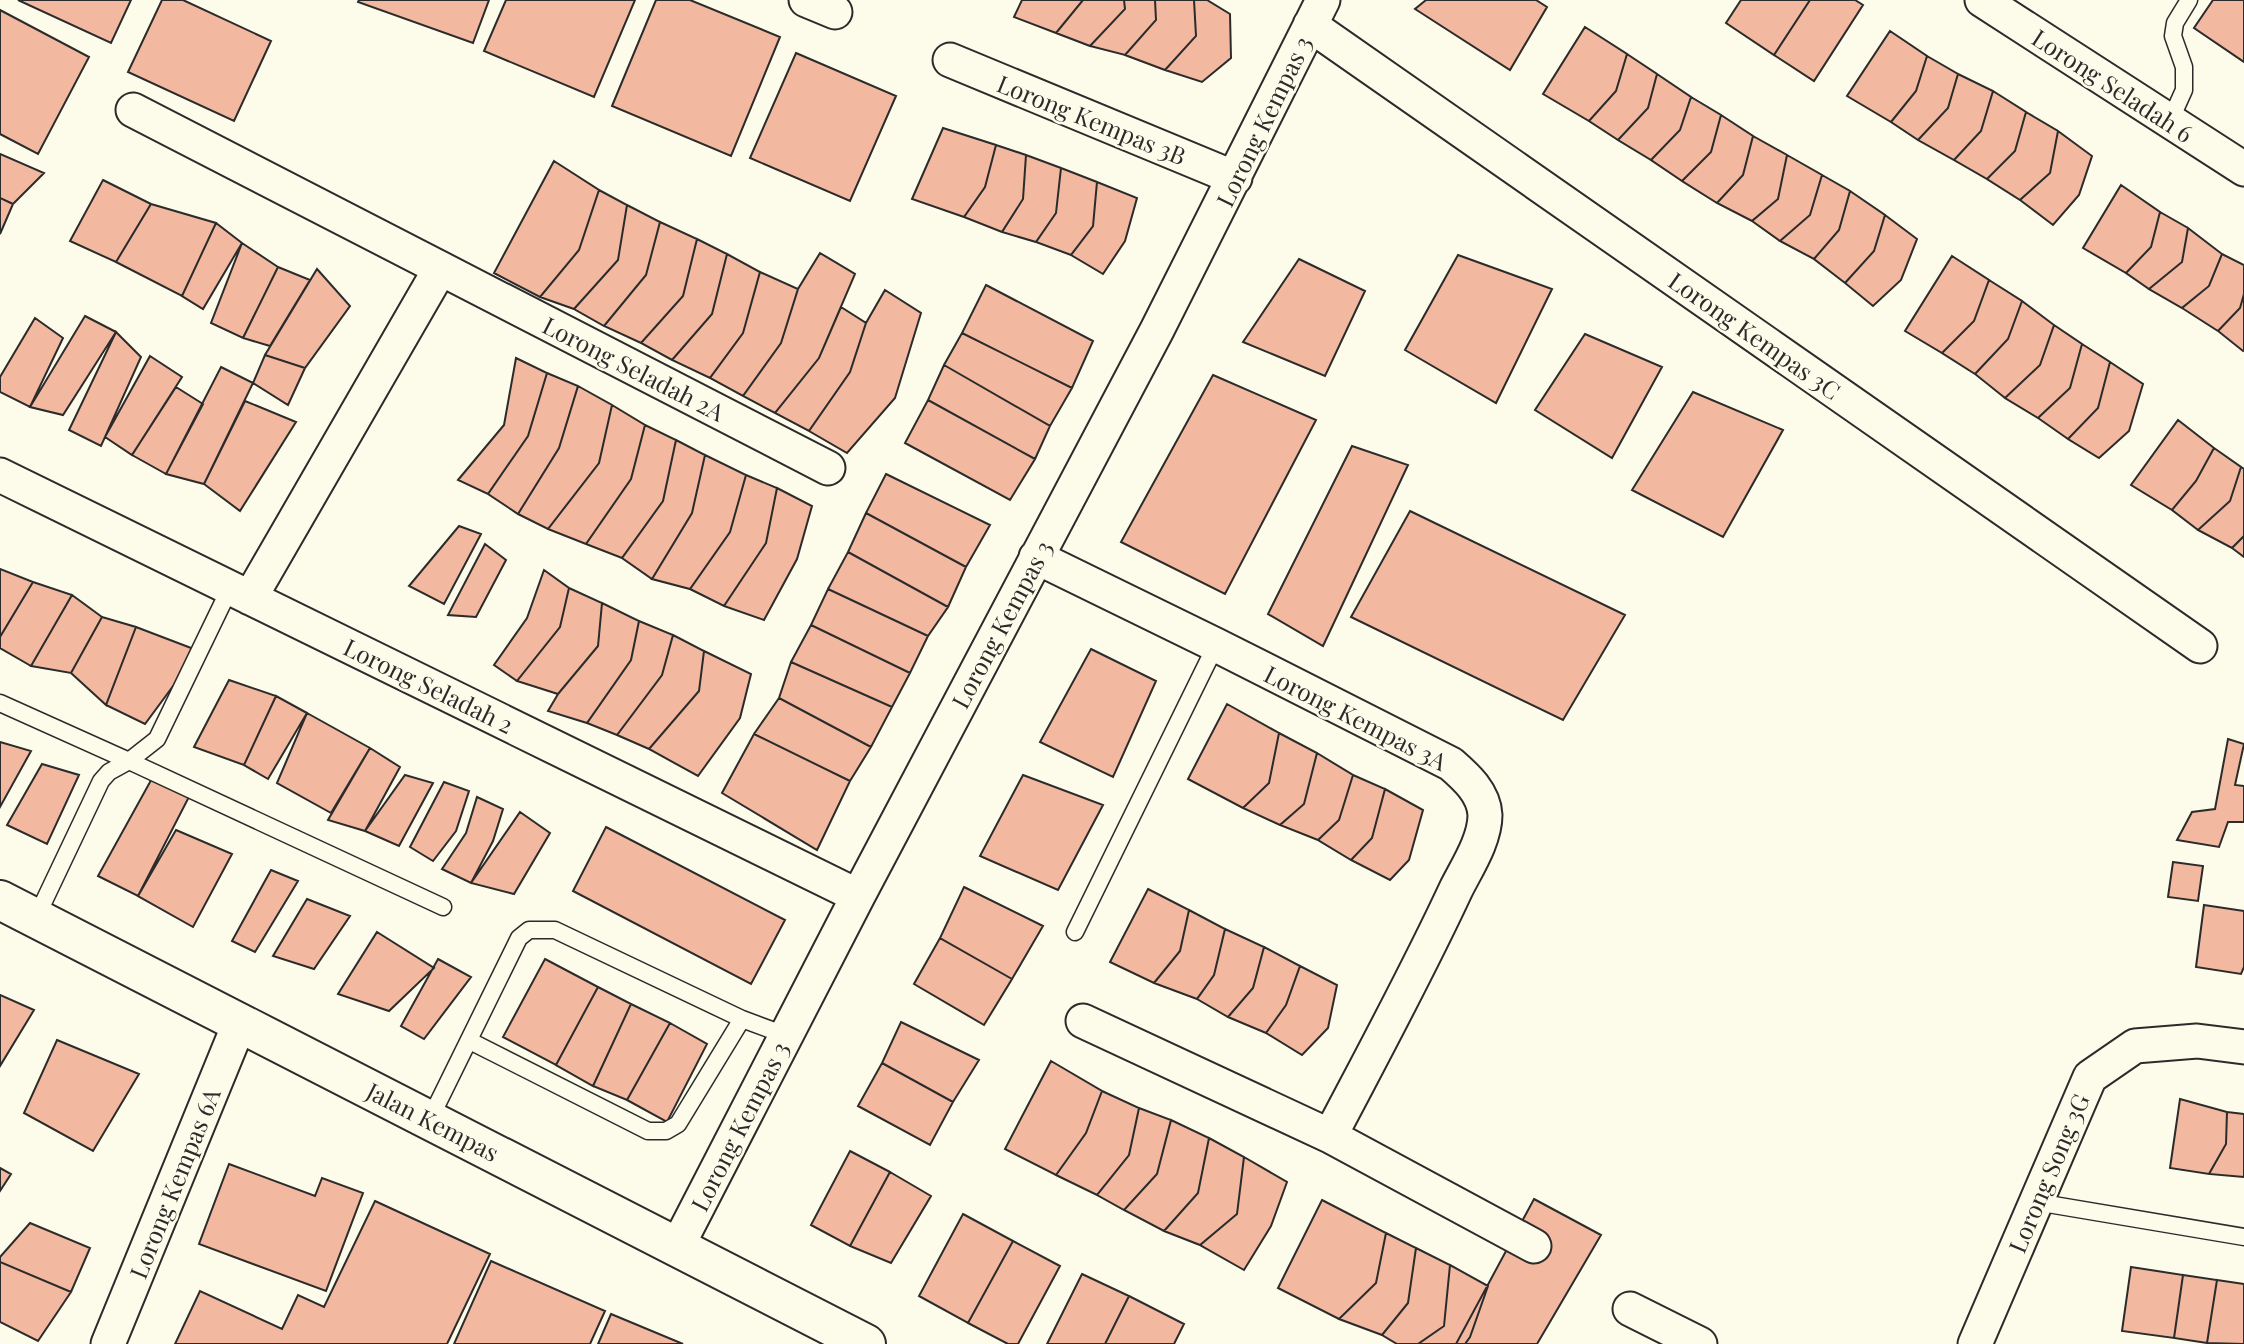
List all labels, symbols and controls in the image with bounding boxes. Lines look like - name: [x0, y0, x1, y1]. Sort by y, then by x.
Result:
- street label: Lorong Seladah 6: [2026, 21, 2200, 149]
- street label: Lorong Kempas 3: [1208, 30, 1318, 212]
- street label: Lorong Kempas 3B: [993, 67, 1191, 171]
- street label: Lorong Kempas 3C: [1663, 264, 1847, 406]
- street label: Lorong Seladah 2A: [538, 308, 731, 428]
- street label: Lorong Kempas 3: [943, 534, 1059, 714]
- street label: Lorong Seladah 2: [339, 630, 519, 740]
- street label: Lorong Kempas 3A: [1259, 657, 1454, 777]
- street label: Lorong Kempas 3: [683, 1036, 795, 1216]
- street label: Jalan Kempas: [361, 1074, 504, 1168]
- street label: Lorong Kempas 6A: [121, 1082, 227, 1283]
- street label: Lorong Song 3G: [2000, 1088, 2096, 1257]

